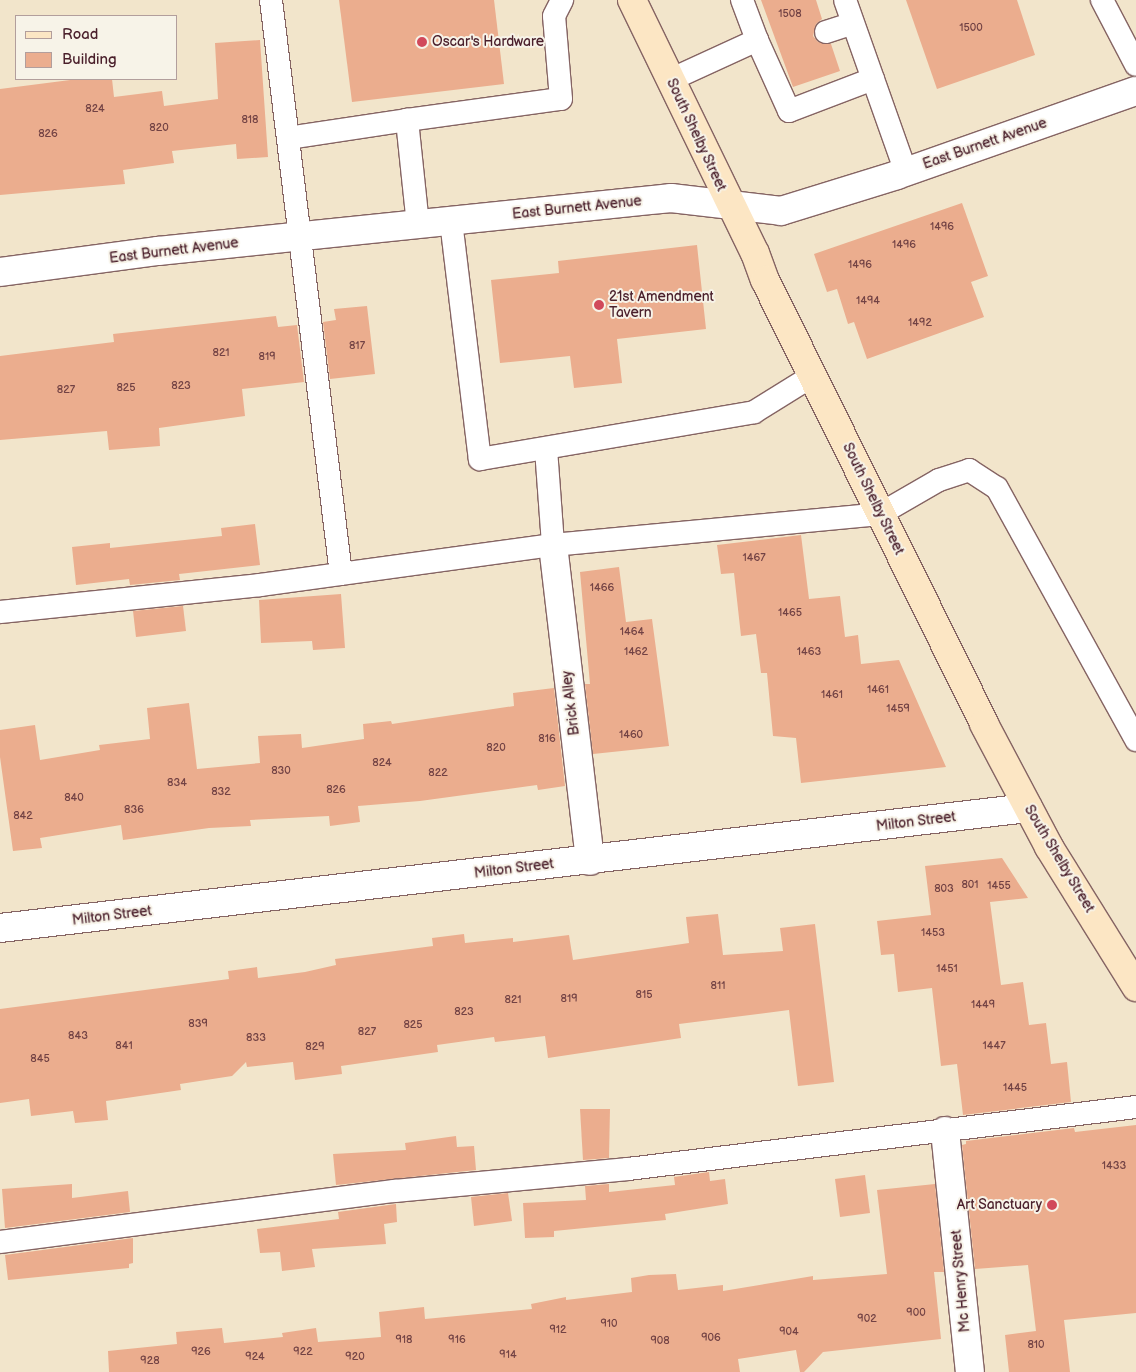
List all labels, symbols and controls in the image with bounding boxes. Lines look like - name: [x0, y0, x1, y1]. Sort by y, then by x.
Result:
- house number: 1508: [778, 7, 802, 21]
- legend: [15, 15, 178, 80]
- house number: 1500: [959, 21, 983, 35]
- text: Road: [62, 25, 98, 44]
- place label: Oscar's Hardware: [432, 34, 544, 50]
- marker: Oscar's Hardware: [416, 36, 428, 48]
- text: Building: [62, 50, 117, 69]
- street label: South Shelby Street: [662, 75, 730, 195]
- house number: 824: [85, 102, 105, 116]
- house number: 818: [241, 113, 259, 127]
- street label: East Burnett Avenue: [921, 115, 1049, 173]
- house number: 820: [149, 121, 169, 135]
- house number: 826: [38, 127, 58, 141]
- street label: East Burnett Avenue: [511, 193, 643, 223]
- house number: 1496: [930, 220, 954, 234]
- street label: East Burnett Avenue: [108, 235, 240, 267]
- house number: 1496: [892, 238, 916, 252]
- house number: 1496: [848, 258, 872, 272]
- place label: 21st Amendment Tavern: [609, 289, 714, 322]
- house number: 1494: [856, 294, 880, 308]
- marker: 21st Amendment Tavern: [593, 299, 605, 311]
- house number: 1492: [908, 316, 932, 330]
- house number: 817: [349, 339, 365, 353]
- house number: 821: [213, 346, 229, 360]
- house number: 819: [258, 350, 276, 364]
- house number: 823: [171, 379, 191, 393]
- house number: 825: [116, 381, 136, 395]
- house number: 827: [57, 383, 75, 397]
- street label: South Shelby Street: [838, 440, 908, 558]
- house number: 1467: [742, 551, 766, 565]
- house number: 1466: [590, 581, 614, 595]
- house number: 1465: [778, 606, 802, 620]
- house number: 1464: [620, 625, 644, 639]
- house number: 1462: [624, 645, 648, 659]
- house number: 1463: [797, 645, 821, 659]
- street label: Brick Alley: [559, 670, 583, 736]
- house number: 1461: [867, 683, 889, 697]
- house number: 1461: [821, 688, 843, 702]
- house number: 1459: [886, 702, 910, 716]
- house number: 1460: [619, 728, 643, 742]
- house number: 816: [538, 732, 556, 746]
- house number: 820: [486, 741, 506, 755]
- house number: 824: [372, 756, 392, 770]
- house number: 830: [271, 764, 291, 778]
- house number: 822: [428, 766, 448, 780]
- house number: 834: [167, 776, 187, 790]
- house number: 826: [326, 783, 346, 797]
- house number: 832: [211, 785, 231, 799]
- house number: 840: [64, 791, 84, 805]
- street label: South Shelby Street: [1020, 802, 1098, 916]
- house number: 836: [124, 803, 144, 817]
- house number: 842: [13, 809, 33, 823]
- street label: Milton Street: [875, 809, 957, 835]
- street label: Milton Street: [473, 856, 555, 882]
- house number: 801: [961, 878, 979, 892]
- house number: 1455: [987, 879, 1011, 893]
- house number: 803: [934, 882, 954, 896]
- street label: Milton Street: [71, 903, 153, 929]
- house number: 1453: [921, 926, 945, 940]
- house number: 1451: [936, 962, 958, 976]
- house number: 811: [711, 979, 725, 993]
- house number: 815: [636, 988, 652, 1002]
- house number: 819: [560, 992, 578, 1006]
- house number: 821: [505, 993, 521, 1007]
- house number: 1449: [971, 998, 995, 1012]
- house number: 823: [454, 1005, 474, 1019]
- house number: 839: [188, 1017, 208, 1031]
- house number: 825: [403, 1018, 423, 1032]
- house number: 827: [358, 1025, 376, 1039]
- house number: 843: [68, 1029, 88, 1043]
- house number: 833: [246, 1031, 266, 1045]
- house number: 841: [115, 1039, 133, 1053]
- house number: 1447: [982, 1039, 1006, 1053]
- house number: 829: [305, 1040, 325, 1054]
- house number: 845: [30, 1052, 50, 1066]
- house number: 1445: [1003, 1081, 1027, 1095]
- house number: 1433: [1102, 1159, 1126, 1173]
- place label: Art Sanctuary: [956, 1197, 1042, 1213]
- marker: Art Sanctuary: [1046, 1199, 1058, 1211]
- street label: Mc Henry Street: [948, 1228, 974, 1334]
- house number: 900: [906, 1306, 926, 1320]
- house number: 902: [857, 1312, 877, 1326]
- house number: 910: [600, 1317, 618, 1331]
- house number: 912: [549, 1323, 567, 1337]
- house number: 904: [779, 1325, 799, 1339]
- house number: 906: [701, 1331, 721, 1345]
- house number: 918: [395, 1333, 413, 1347]
- house number: 916: [448, 1333, 466, 1347]
- house number: 908: [650, 1334, 670, 1348]
- house number: 810: [1027, 1338, 1045, 1352]
- house number: 926: [191, 1345, 211, 1359]
- house number: 922: [293, 1345, 313, 1359]
- house number: 914: [499, 1348, 517, 1362]
- house number: 924: [245, 1350, 265, 1364]
- house number: 920: [345, 1350, 365, 1364]
- house number: 928: [140, 1354, 160, 1368]

